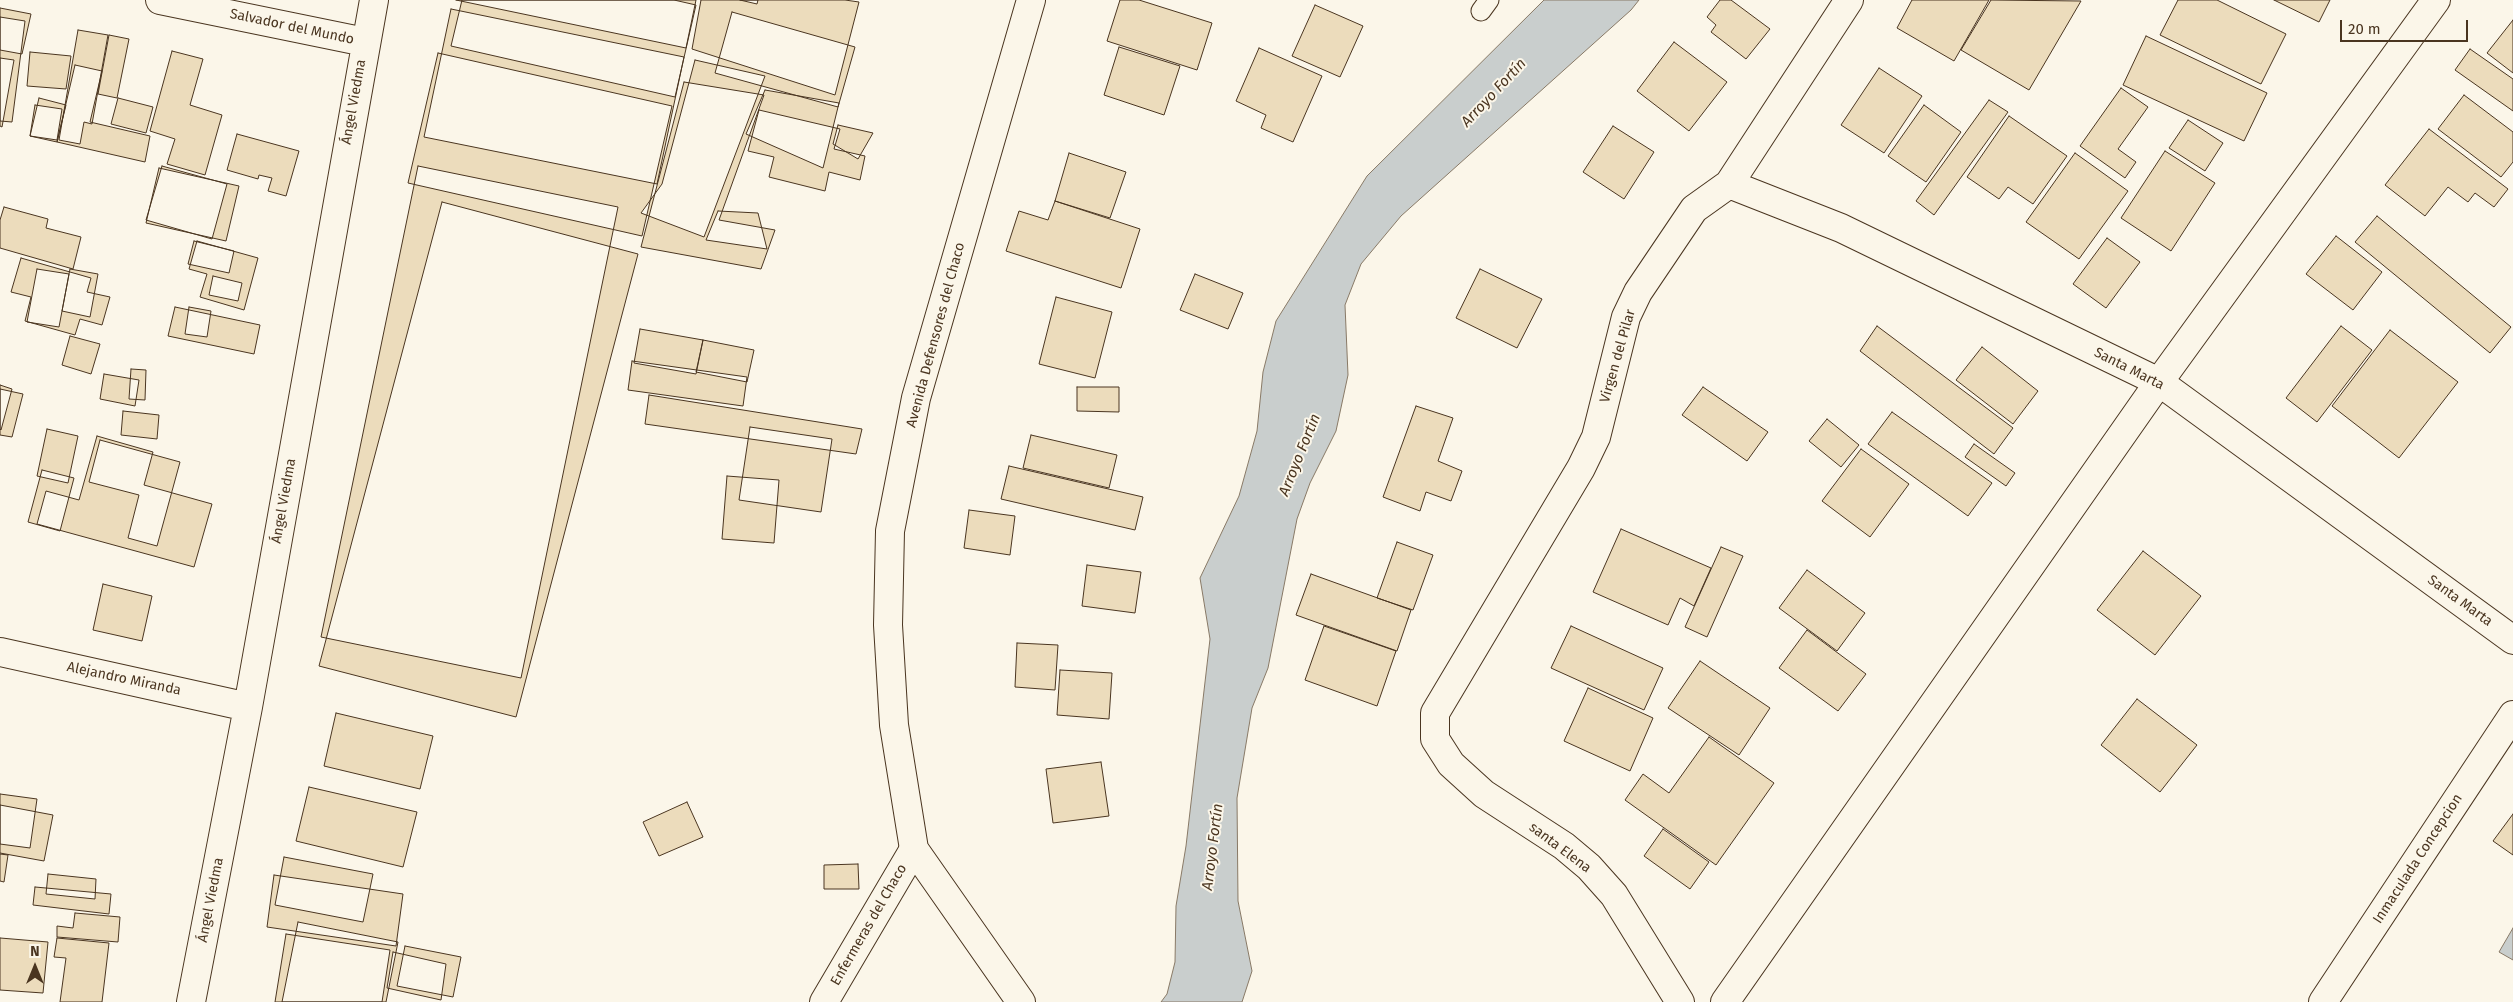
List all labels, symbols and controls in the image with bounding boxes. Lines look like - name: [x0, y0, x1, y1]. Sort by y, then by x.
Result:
- street label: Salvador del Mundo: [228, 6, 356, 48]
- scale bar: [2343, 10, 2470, 42]
- text: 20 m: [2348, 20, 2381, 38]
- water label: Arroyo Fortín: [1458, 55, 1530, 131]
- street label: Ángel Viedma: [338, 58, 370, 146]
- street label: Avenida Defensores del Chaco: [903, 241, 969, 429]
- street label: Virgen del Pilar: [1597, 307, 1639, 405]
- street label: Santa Marta: [2091, 344, 2167, 394]
- water label: Arroyo Fortín: [1275, 411, 1325, 499]
- street label: Ángel Viedma: [268, 457, 300, 545]
- street label: Santa Marta: [2424, 572, 2496, 630]
- street label: Alejandro Miranda: [65, 659, 183, 699]
- street label: Inmaculada Concepcion: [2370, 791, 2466, 927]
- water label: Arroyo Fortín: [1199, 803, 1227, 891]
- street label: santa Elena: [1526, 819, 1594, 877]
- street label: Ángel Viedma: [195, 856, 227, 944]
- street label: Enfermeras del Chaco: [827, 861, 911, 989]
- north arrow: [10, 942, 60, 992]
- text: N: [30, 943, 40, 960]

